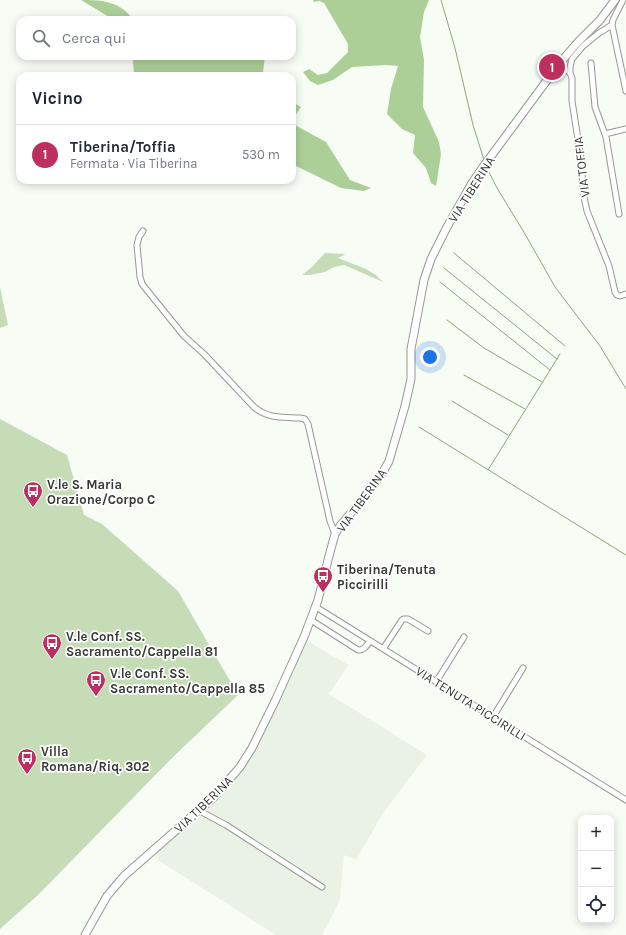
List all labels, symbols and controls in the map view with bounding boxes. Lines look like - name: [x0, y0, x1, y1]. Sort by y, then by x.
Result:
- search box: [16, 16, 296, 60]
- icon: search: [30, 27, 52, 49]
- text: Cerca qui: [62, 29, 126, 47]
- pin: 1: [539, 52, 565, 82]
- text: Vicino: [32, 88, 83, 108]
- street label: VIA TOFFIA: [570, 135, 593, 198]
- text: Tiberina/Toffia: [70, 138, 176, 156]
- text: 1: [43, 147, 47, 162]
- text: 530 m: [242, 147, 280, 162]
- street label: VIA TIBERINA: [445, 153, 498, 225]
- text: Fermata · Via Tiberina: [70, 156, 197, 171]
- your location: [420, 347, 440, 367]
- street label: VIA TIBERINA: [333, 465, 390, 535]
- place label: V.le S. Maria Orazione/Corpo C: [47, 477, 155, 507]
- bus stop icon: V.le S. Maria Orazione/Corpo C: [22, 480, 44, 508]
- place label: Tiberina/Tenuta Piccirilli: [337, 562, 436, 592]
- bus stop icon: Tiberina/Tenuta Piccirilli: [312, 565, 334, 593]
- place label: V.le Conf. SS. Sacramento/Cappella 81: [66, 629, 218, 659]
- bus stop icon: V.le Conf. SS. Sacramento/Cappella 81: [41, 632, 63, 660]
- street label: VIA TENUTA PICCIRILLI: [413, 663, 529, 743]
- place label: V.le Conf. SS. Sacramento/Cappella 85: [110, 666, 265, 696]
- bus stop icon: V.le Conf. SS. Sacramento/Cappella 85: [85, 669, 107, 697]
- place label: Villa Romana/Riq. 302: [41, 744, 149, 775]
- bus stop icon: Villa Romana/Riq. 302: [16, 747, 38, 775]
- street label: VIA TIBERINA: [171, 773, 236, 836]
- map controls: [578, 815, 614, 923]
- button: +: [578, 815, 614, 851]
- button: −: [578, 851, 614, 887]
- button: locate: [578, 887, 614, 923]

